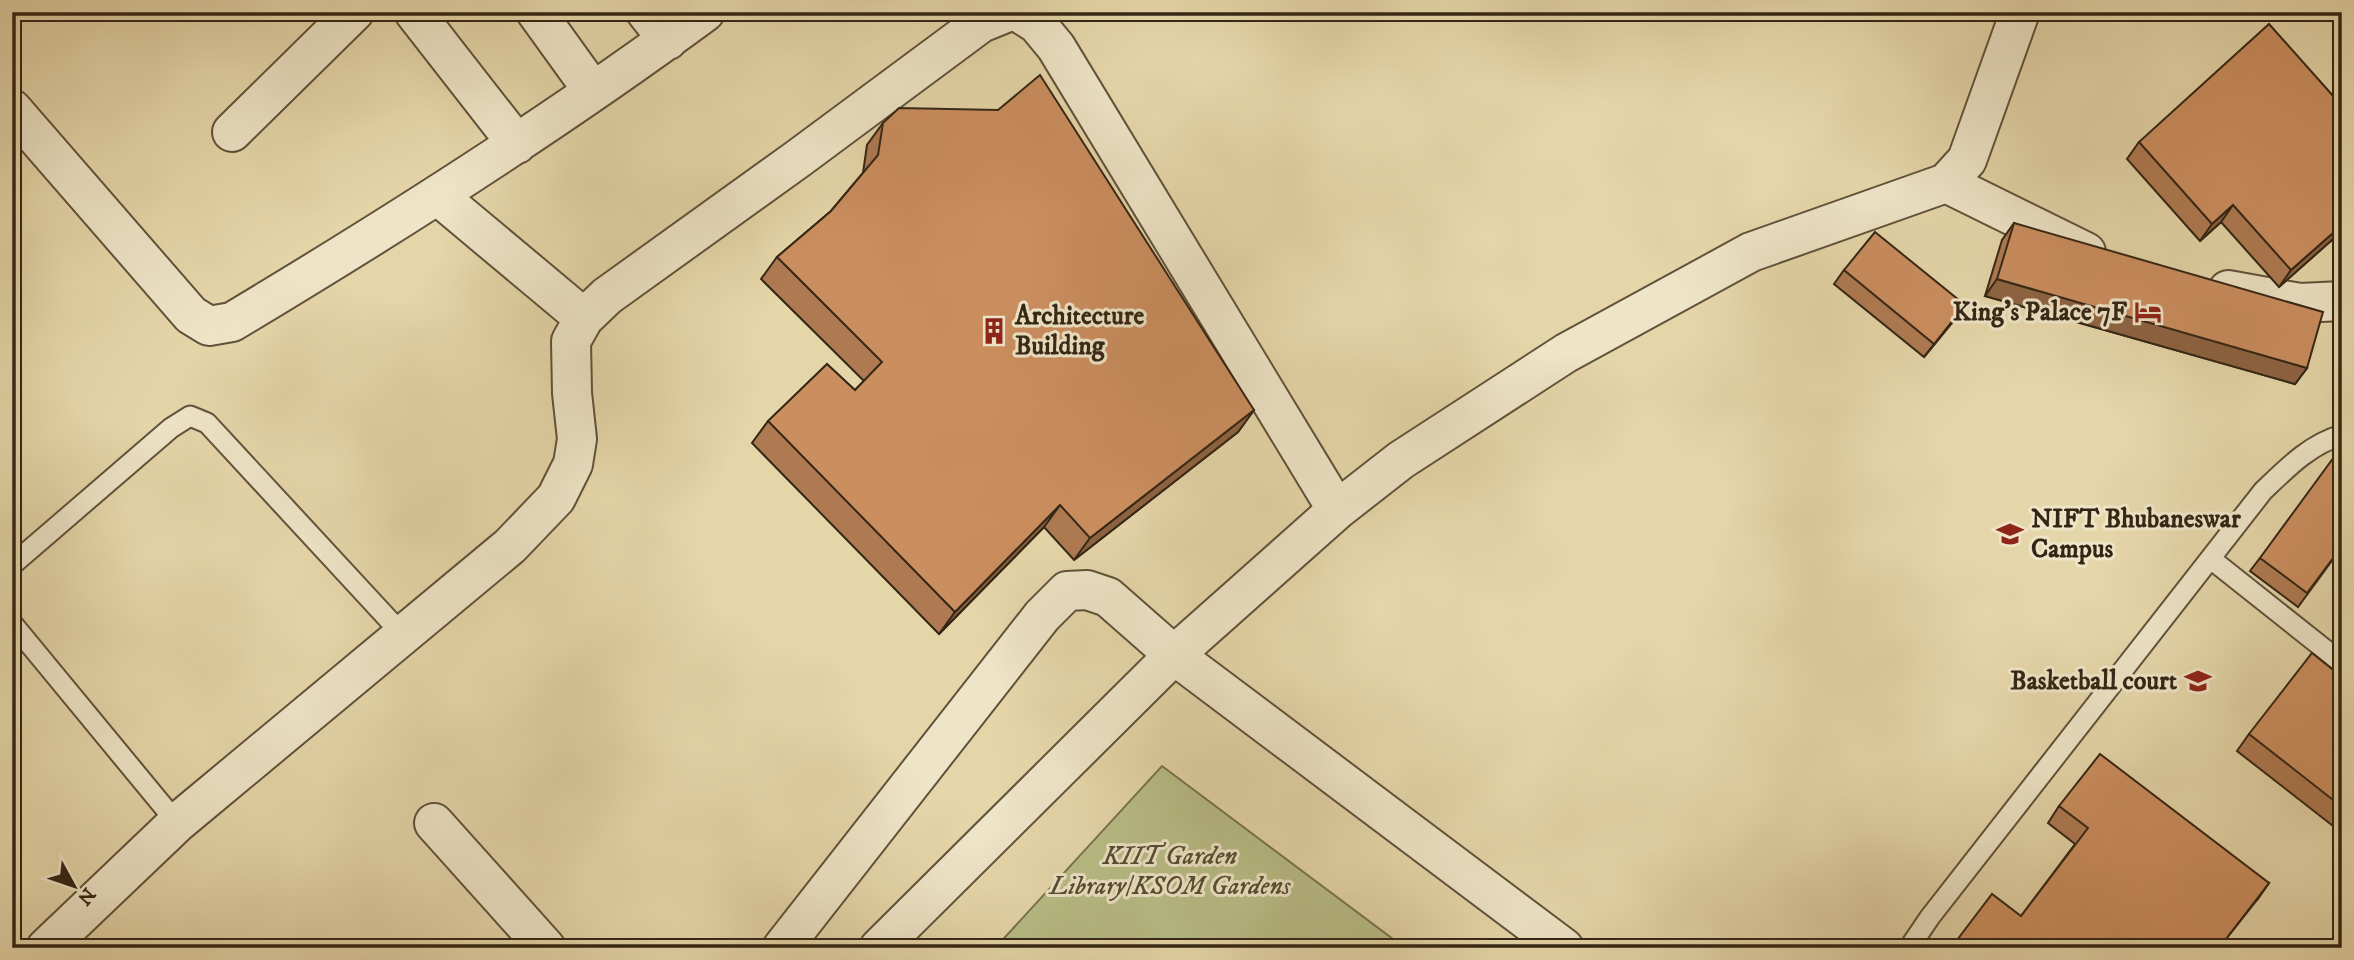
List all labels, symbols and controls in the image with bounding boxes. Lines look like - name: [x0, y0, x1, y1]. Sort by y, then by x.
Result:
- place label: King's Palace 7F: [1953, 296, 2128, 329]
- hotel icon: King's Palace 7F: [2133, 297, 2163, 327]
- place label: Architecture Building: [1014, 300, 1144, 363]
- building icon: Architecture Building: [979, 316, 1009, 346]
- place label: NIFT Bhubaneswar Campus: [2031, 503, 2241, 566]
- school or university icon: NIFT Bhubaneswar Campus: [1995, 519, 2025, 549]
- place label: Basketball court: [2010, 665, 2178, 698]
- school or university icon: Basketball court: [2183, 666, 2213, 696]
- park label: KIIT Garden Library/KSOM Gardens: [1047, 840, 1292, 903]
- north arrow: [38, 852, 108, 922]
- text: N: [72, 883, 100, 910]

